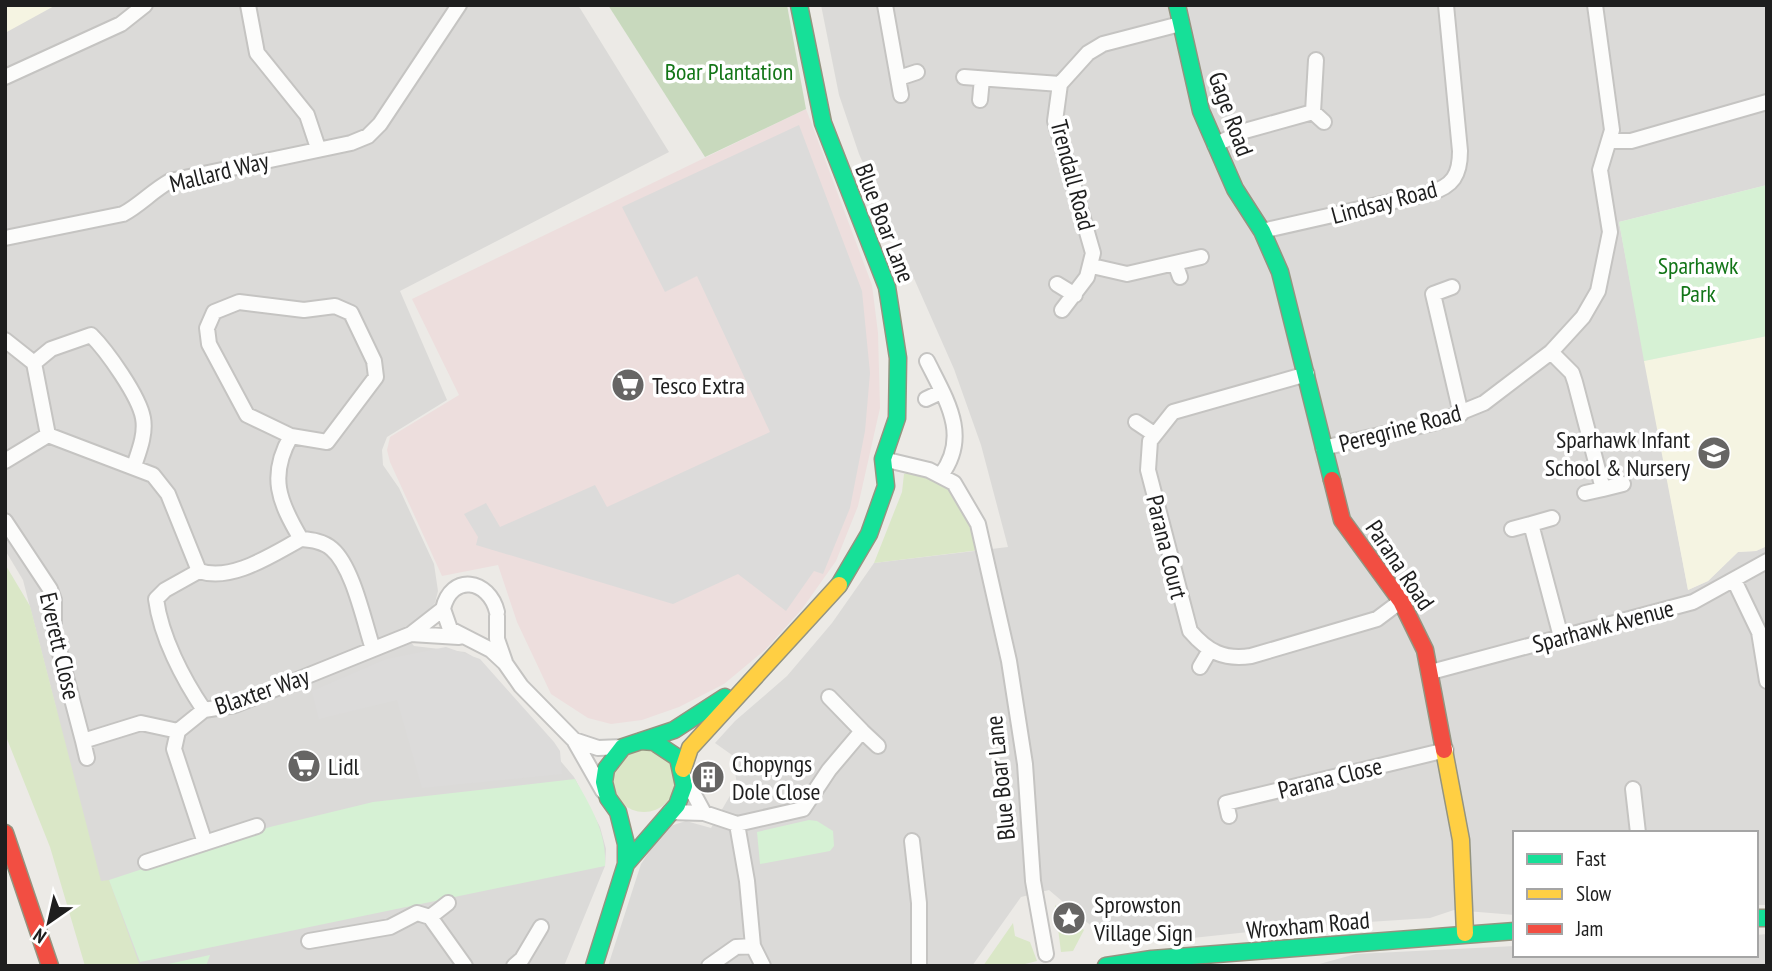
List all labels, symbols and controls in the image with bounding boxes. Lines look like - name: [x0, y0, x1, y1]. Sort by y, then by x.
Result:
- park label: Boar Plantation: [665, 56, 793, 87]
- street label: Gage Road: [1201, 67, 1261, 161]
- street label: Trendall Road: [1043, 116, 1103, 234]
- street label: Mallard Way: [166, 145, 272, 199]
- street label: Blue Boar Lane: [848, 159, 922, 287]
- street label: Lindsay Road: [1328, 173, 1440, 231]
- park label: Sparhawk Park: [1658, 250, 1739, 309]
- supermarket icon: Tesco Extra: [609, 366, 647, 404]
- place label: Tesco Extra: [652, 370, 745, 401]
- street label: Peregrine Road: [1336, 397, 1464, 459]
- place label: Sparhawk Infant School & Nursery: [1545, 424, 1690, 483]
- school or university icon: Sparhawk Infant School & Nursery: [1695, 434, 1733, 472]
- street label: Parana Court: [1139, 492, 1195, 603]
- street label: Parana Road: [1359, 514, 1441, 616]
- street label: Everett Close: [33, 589, 87, 703]
- street label: Sparhawk Avenue: [1529, 592, 1677, 660]
- street label: Blaxter Way: [211, 660, 313, 722]
- street label: Blue Boar Lane: [978, 714, 1022, 842]
- supermarket icon: Lidl: [285, 747, 323, 785]
- place label: Chopyngs Dole Close: [732, 748, 821, 807]
- street label: Parana Close: [1275, 750, 1385, 806]
- place label: Lidl: [328, 751, 360, 782]
- building icon: Chopyngs Dole Close: [689, 758, 727, 796]
- legend: [1513, 831, 1758, 957]
- text: Fast: [1576, 845, 1606, 872]
- text: Slow: [1576, 880, 1612, 907]
- north arrow: [14, 887, 84, 957]
- place label: Sprowston Village Sign: [1093, 889, 1193, 948]
- place icon: Sprowston Village Sign: [1050, 899, 1088, 937]
- street label: Wroxham Road: [1245, 904, 1371, 946]
- text: Jam: [1575, 915, 1603, 942]
- text: N: [29, 923, 50, 949]

